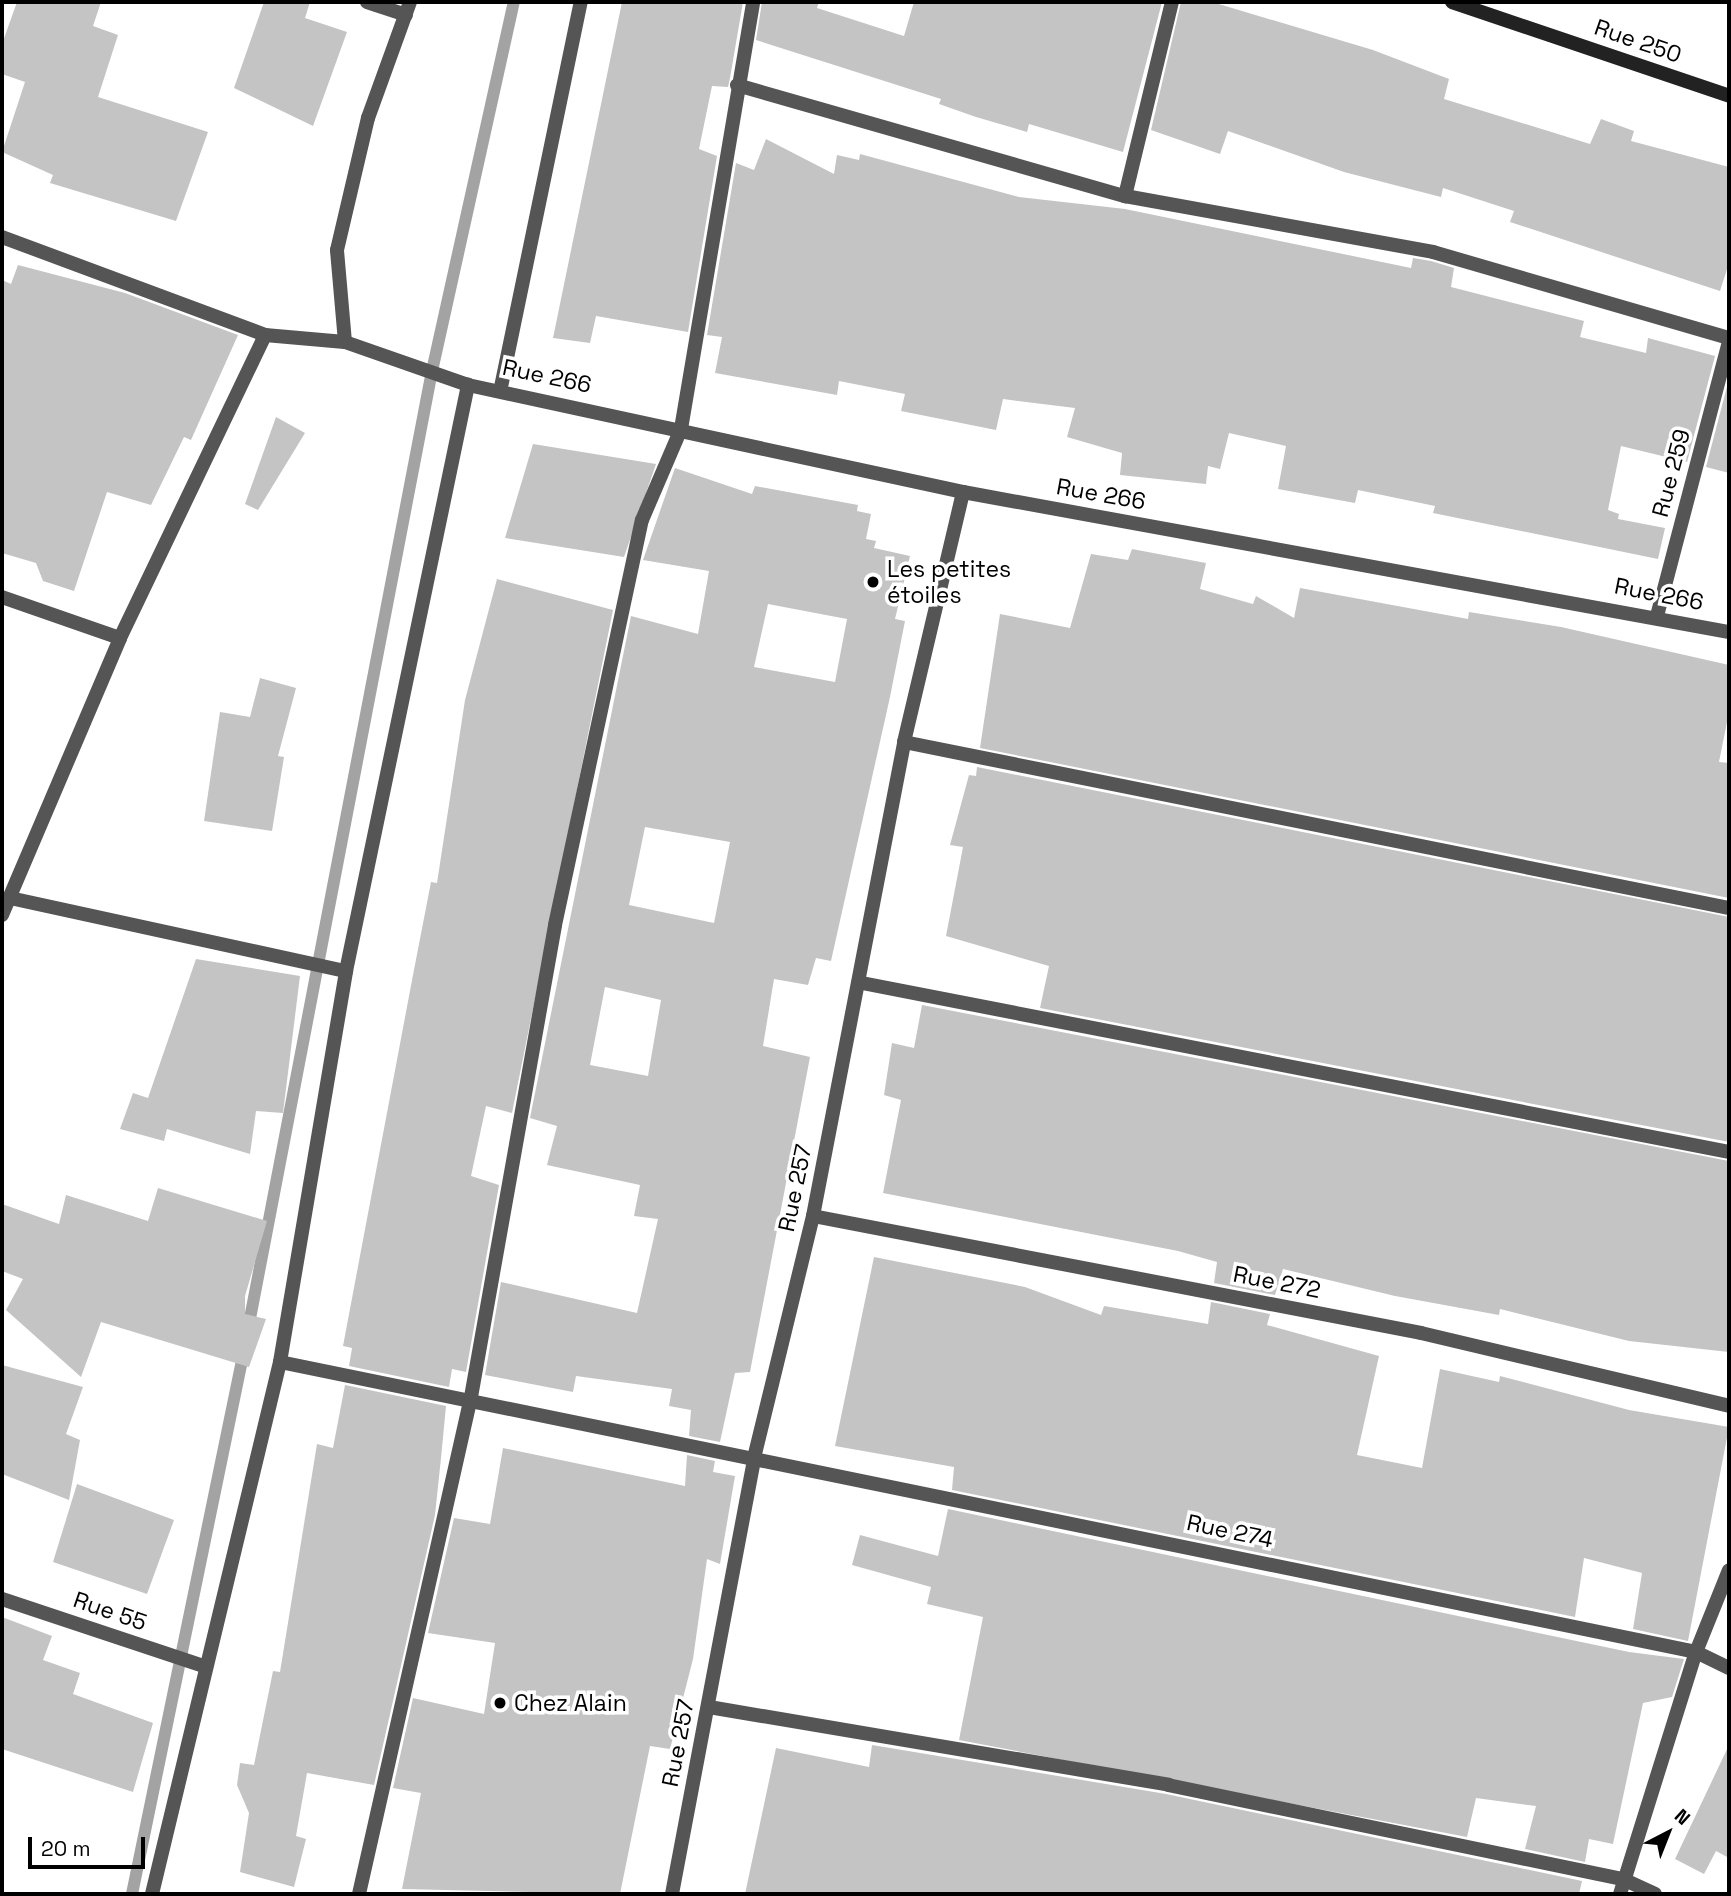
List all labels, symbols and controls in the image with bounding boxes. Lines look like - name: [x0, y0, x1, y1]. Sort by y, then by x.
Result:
- street label: Rue 250: [1591, 13, 1685, 69]
- street label: Rue 266: [500, 353, 594, 399]
- street label: Rue 259: [1646, 426, 1696, 520]
- street label: Rue 266: [1054, 473, 1148, 515]
- place label: Les petites étoiles: [887, 555, 1011, 609]
- street label: Rue 266: [1612, 572, 1706, 616]
- marker: Les petites étoiles: [865, 574, 881, 590]
- street label: Rue 257: [772, 1142, 818, 1234]
- street label: Rue 272: [1231, 1260, 1323, 1304]
- street label: Rue 274: [1184, 1508, 1276, 1554]
- street label: Rue 55: [70, 1586, 150, 1636]
- place label: Chez Alain: [514, 1689, 627, 1717]
- marker: Chez Alain: [492, 1695, 508, 1711]
- street label: Rue 257: [656, 1697, 700, 1789]
- north arrow: [1633, 1798, 1703, 1868]
- text: N: [1669, 1803, 1695, 1831]
- scale bar: [32, 1822, 149, 1866]
- text: 20 m: [41, 1835, 91, 1862]

